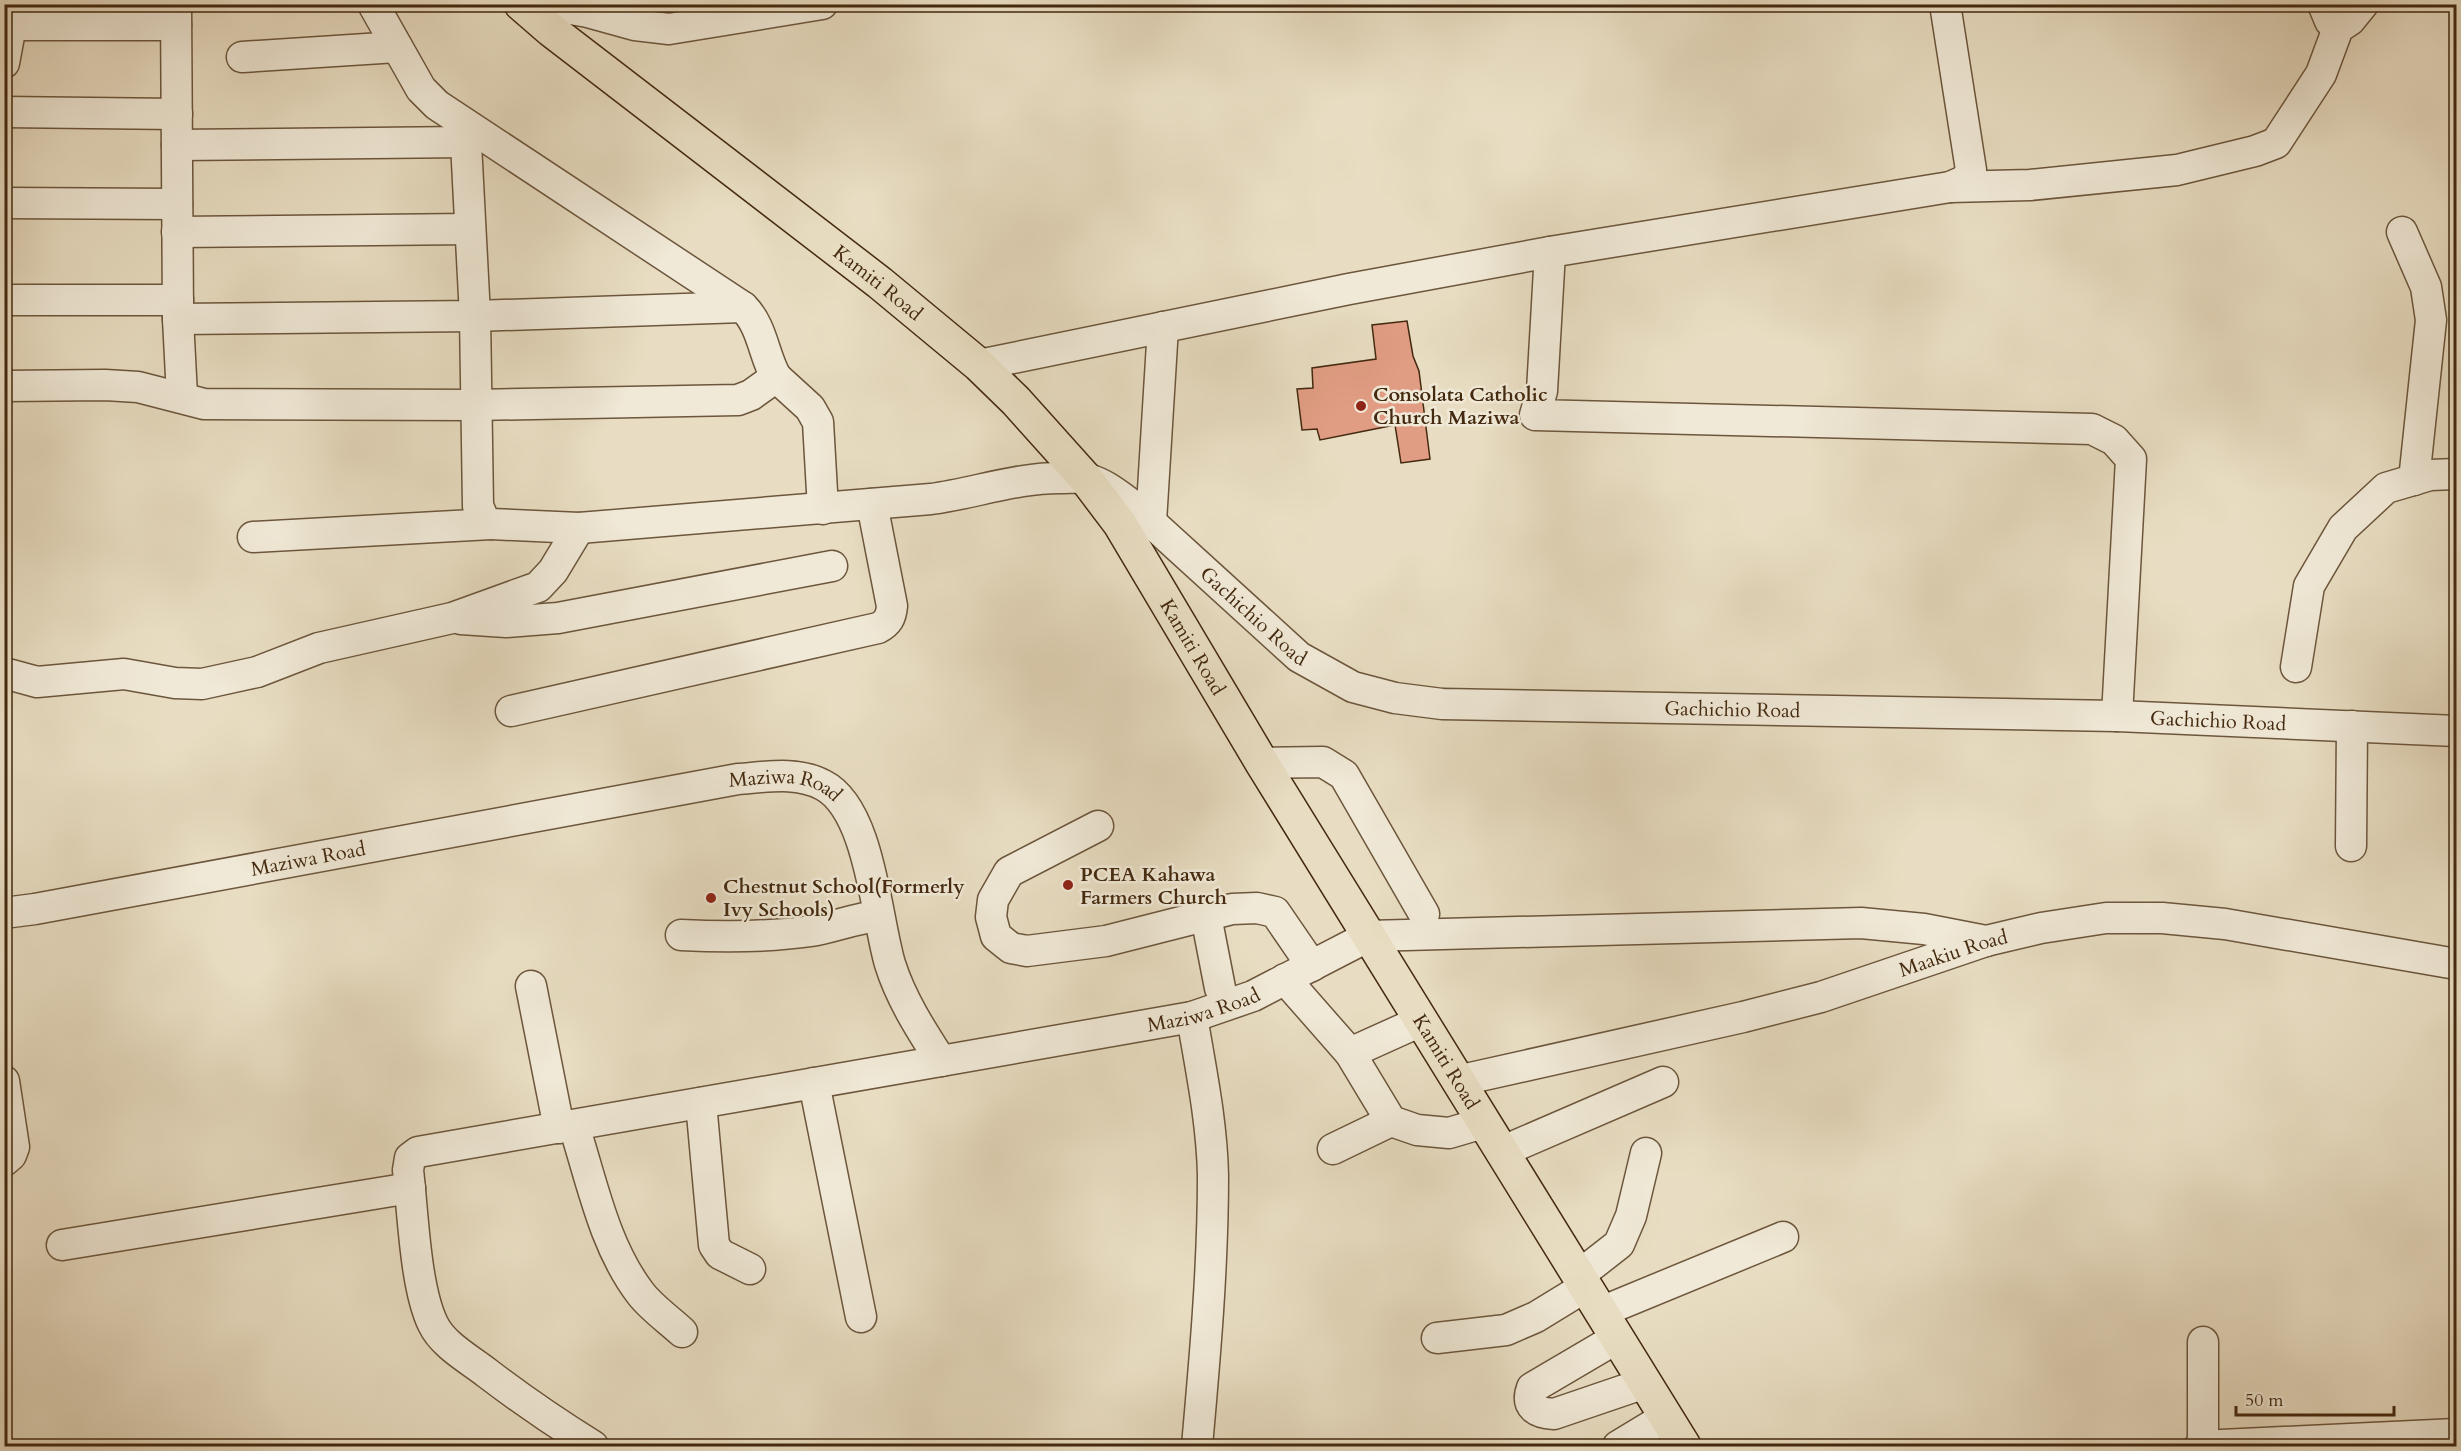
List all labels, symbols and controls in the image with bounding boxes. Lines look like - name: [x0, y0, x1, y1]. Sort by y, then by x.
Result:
- street label: Kamiti Road: [828, 239, 929, 327]
- place label: Consolata Catholic Church Maziwa: [1373, 381, 1548, 431]
- marker: Consolata Catholic Church Maziwa: [1354, 399, 1368, 413]
- street label: Gachichio Road: [1194, 560, 1312, 673]
- street label: Kamiti Road: [1154, 594, 1232, 700]
- street label: Gachichio Road: [1664, 695, 1801, 724]
- street label: Gachichio Road: [2150, 704, 2287, 737]
- street label: Maziwa Road: [728, 763, 848, 808]
- street label: Maziwa Road: [249, 835, 368, 883]
- place label: PCEA Kahawa Farmers Church: [1080, 861, 1227, 911]
- place label: Chestnut School(Formerly Ivy Schools): [723, 873, 965, 923]
- marker: PCEA Kahawa Farmers Church: [1061, 878, 1075, 892]
- marker: Chestnut School(Formerly Ivy Schools): [704, 891, 718, 905]
- street label: Maakiu Road: [1895, 923, 2011, 984]
- street label: Maziwa Road: [1145, 981, 1265, 1039]
- street label: Kamiti Road: [1406, 1009, 1486, 1115]
- scale bar: [2236, 1379, 2394, 1417]
- text: 50 m: [2245, 1388, 2284, 1413]

